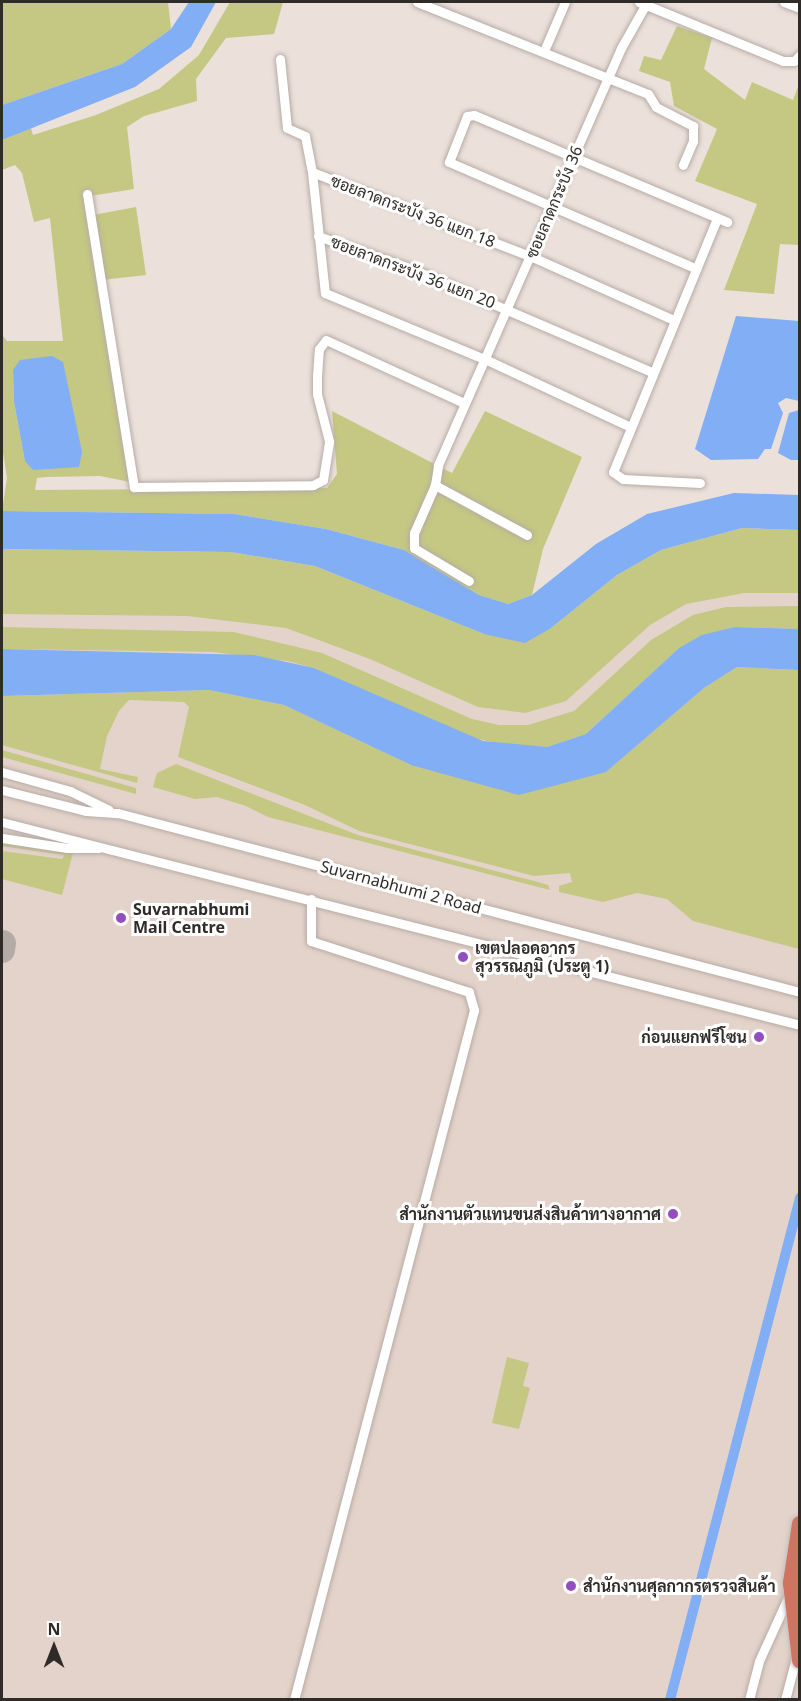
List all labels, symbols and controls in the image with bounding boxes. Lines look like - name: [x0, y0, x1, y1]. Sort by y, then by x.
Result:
- street label: ซอยลาดกระบัง 36: [522, 143, 586, 261]
- street label: ซอยลาดกระบัง 36 แยก 18: [328, 171, 498, 251]
- street label: ซอยลาดกระบัง 36 แยก 20: [328, 232, 498, 312]
- street label: Suvarnabhumi 2 Road: [318, 856, 484, 918]
- place label: Suvarnabhumi Mail Centre: [133, 899, 249, 937]
- marker: Suvarnabhumi Mail Centre: [114, 911, 128, 925]
- place label: เขตปลอดอากร สุวรรณภูมิ (ประตู 1): [475, 938, 609, 976]
- marker: เขตปลอดอากร สุวรรณภูมิ (ประตู 1): [456, 950, 470, 964]
- place label: ก่อนแยกฟรีโซน: [641, 1027, 747, 1047]
- marker: ก่อนแยกฟรีโซน: [752, 1030, 766, 1044]
- place label: สำนักงานตัวแทนขนส่งสินค้าทางอากาศ: [399, 1204, 661, 1224]
- marker: สำนักงานตัวแทนขนส่งสินค้าทางอากาศ: [666, 1207, 680, 1221]
- place label: สำนักงานศุลกากรตรวจสินค้า: [583, 1576, 776, 1596]
- marker: สำนักงานศุลกากรตรวจสินค้า: [564, 1579, 578, 1593]
- north arrow: [24, 1617, 84, 1677]
- text: N: [47, 1618, 61, 1640]

